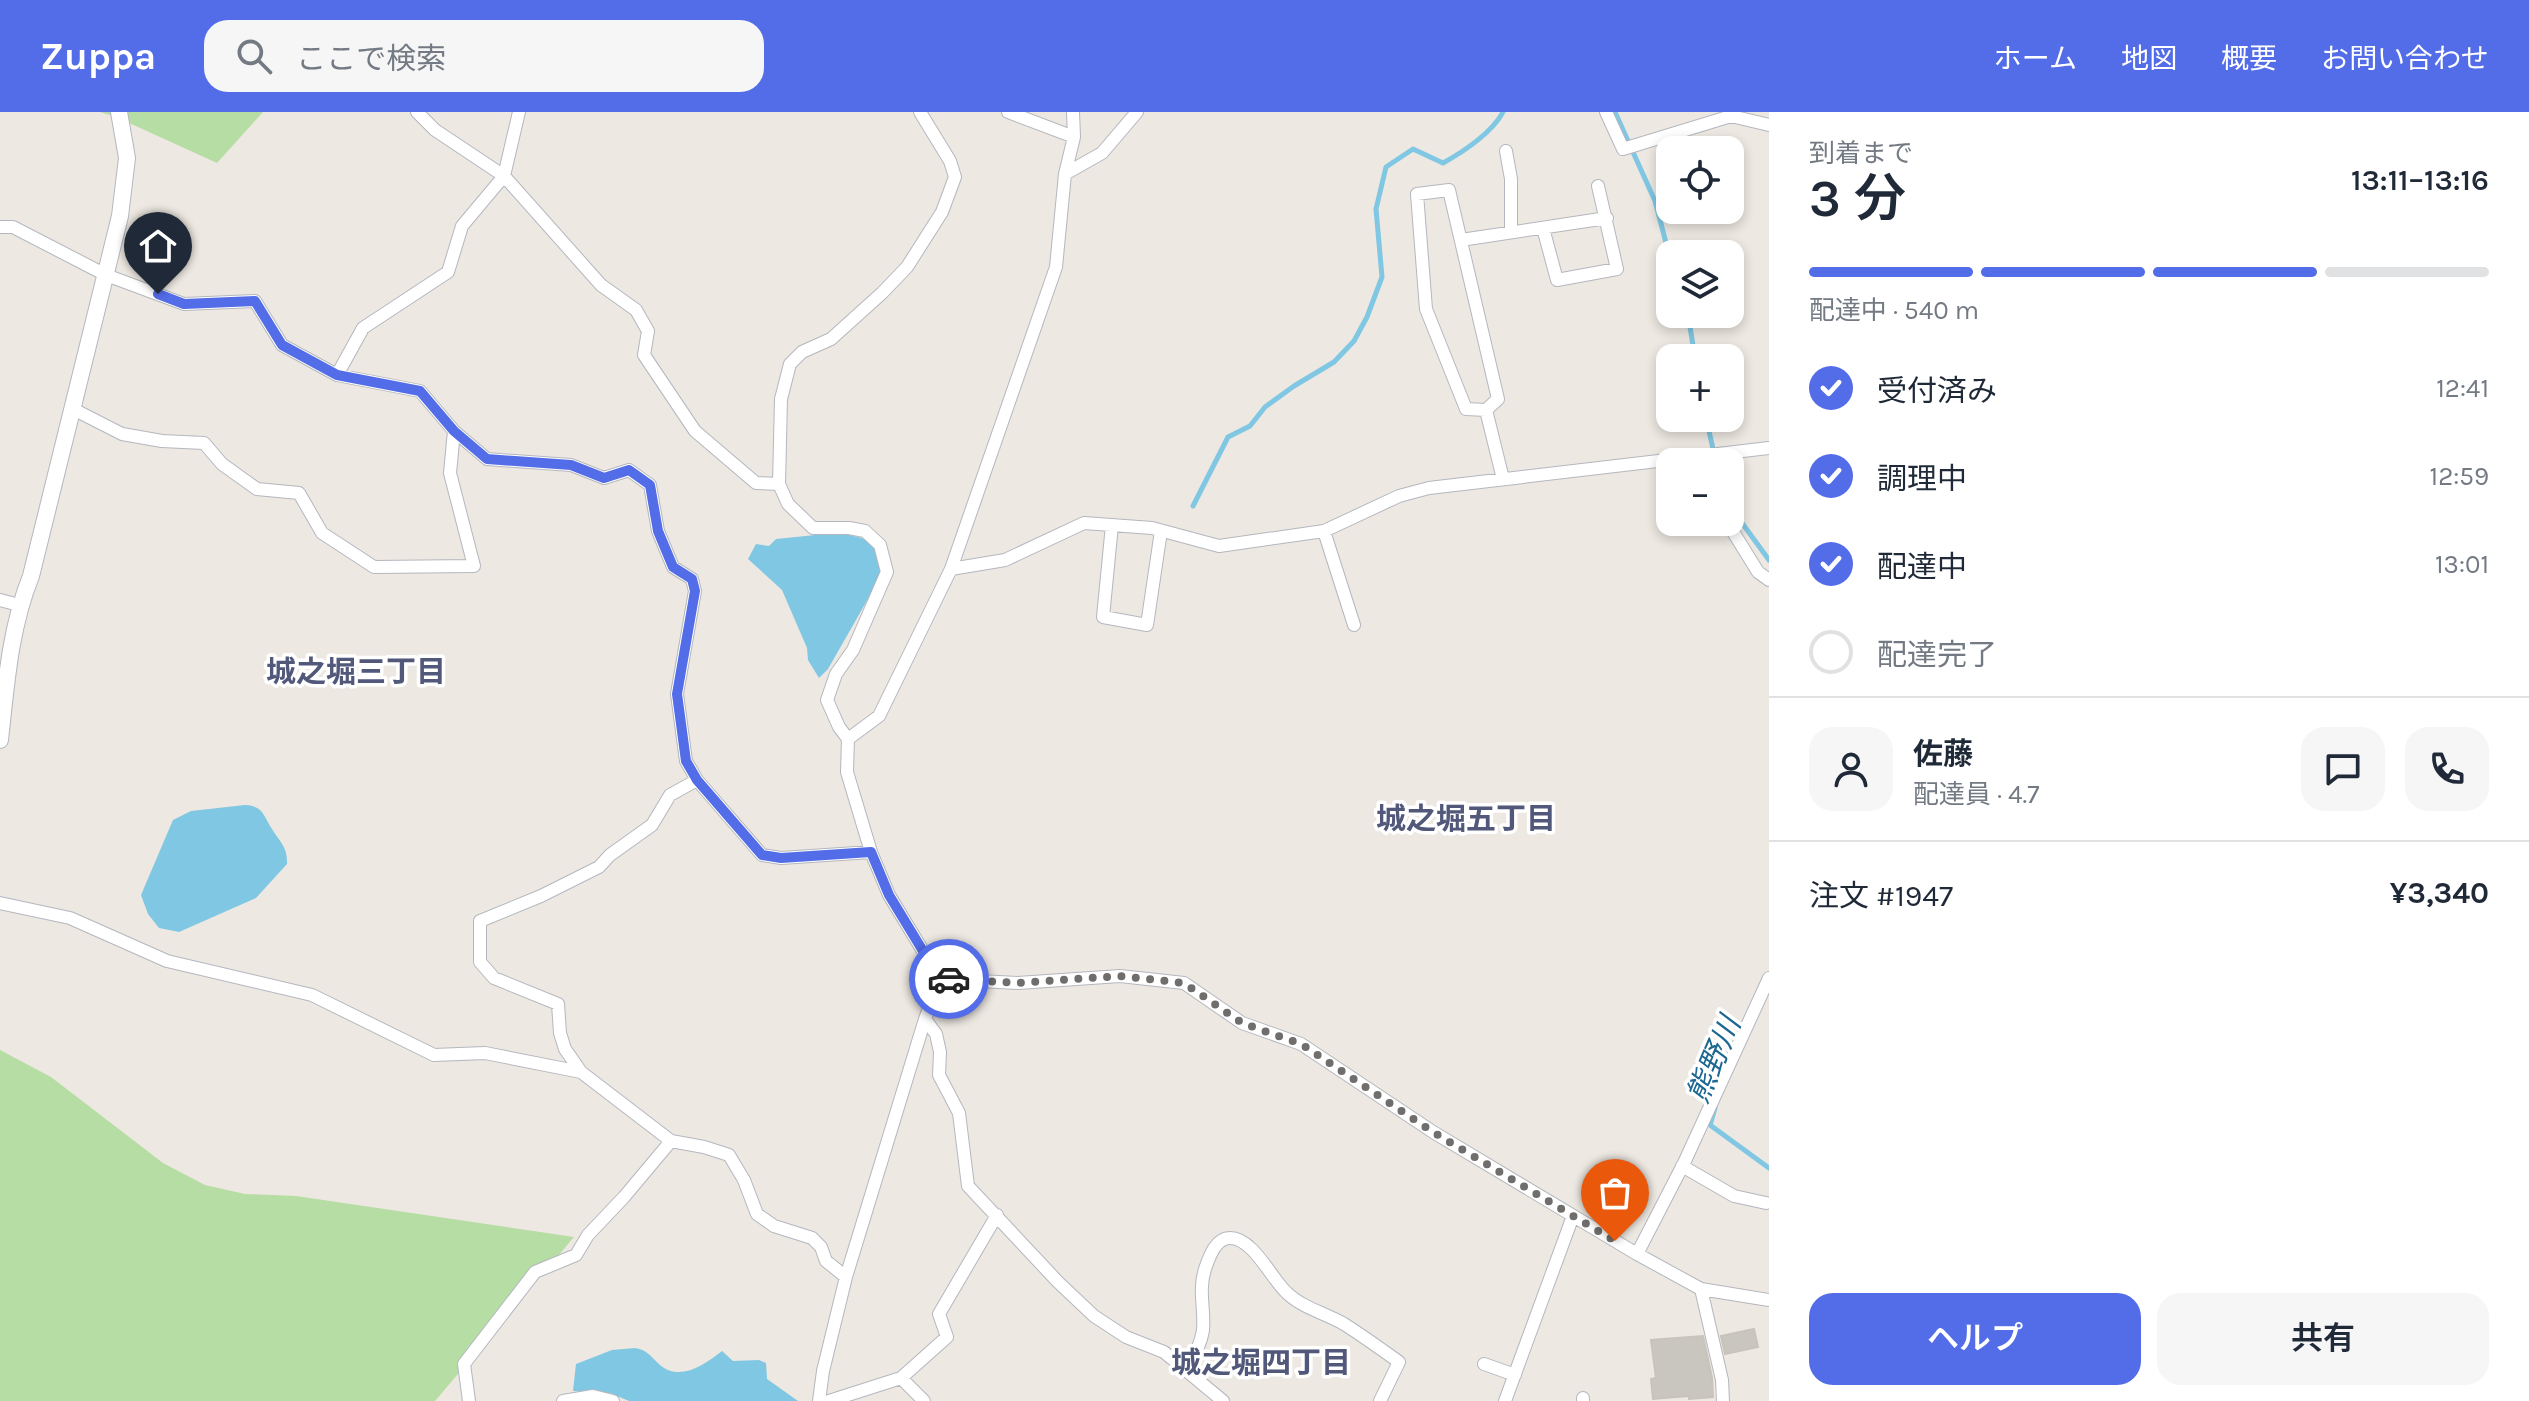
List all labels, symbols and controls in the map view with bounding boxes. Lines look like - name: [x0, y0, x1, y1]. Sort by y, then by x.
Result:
- search box: [204, 20, 764, 92]
- text: Zuppa: [40, 34, 156, 79]
- icon: search: [232, 34, 276, 78]
- text: ここで検索: [296, 41, 446, 77]
- text: ホーム: [1994, 42, 2077, 75]
- text: 地図: [2121, 42, 2177, 75]
- text: 概要: [2221, 42, 2277, 75]
- text: お問い合わせ: [2321, 42, 2489, 75]
- map controls: [1656, 136, 1744, 536]
- button: locate: [1656, 136, 1744, 224]
- text: 到着まで: [1809, 138, 1913, 169]
- text: 13:11–13:16: [2351, 162, 2489, 198]
- text: 3 分: [1809, 168, 1906, 229]
- pin: [124, 212, 192, 294]
- icon: home: [136, 224, 180, 268]
- button: layers: [1656, 240, 1744, 328]
- text: 配達中 · 540 m: [1809, 295, 1979, 326]
- button: +: [1656, 344, 1744, 432]
- icon: check: [1809, 366, 1853, 410]
- text: 受付済み: [1877, 373, 1997, 409]
- text: 12:41: [2436, 373, 2489, 404]
- button: −: [1656, 448, 1744, 536]
- icon: check: [1809, 454, 1853, 498]
- text: 調理中: [1877, 461, 1967, 497]
- text: 12:59: [2430, 461, 2489, 492]
- icon: check: [1809, 542, 1853, 586]
- text: 配達中: [1877, 549, 1967, 585]
- text: 13:01: [2435, 549, 2489, 580]
- text: 配達完了: [1877, 637, 1997, 673]
- district label: 城之堀三丁目: [266, 654, 446, 690]
- button: person: [1809, 727, 1893, 811]
- button: chat: [2301, 727, 2385, 811]
- button: phone: [2405, 727, 2489, 811]
- text: 佐藤: [1913, 736, 1973, 772]
- text: 配達員 · 4.7: [1913, 779, 2039, 810]
- district label: 城之堀五丁目: [1376, 801, 1556, 837]
- text: ¥3,340: [2390, 875, 2489, 911]
- text: 注文 #1947: [1809, 878, 1953, 914]
- courier: [909, 939, 989, 1019]
- icon: car: [927, 957, 971, 1001]
- water label: 熊野川: [1680, 1009, 1749, 1108]
- pin: [1581, 1159, 1649, 1241]
- icon: bag: [1593, 1171, 1637, 1215]
- button: ヘルプ: [1809, 1293, 2141, 1385]
- button: 共有: [2157, 1293, 2489, 1385]
- district label: 城之堀四丁目: [1171, 1345, 1351, 1381]

